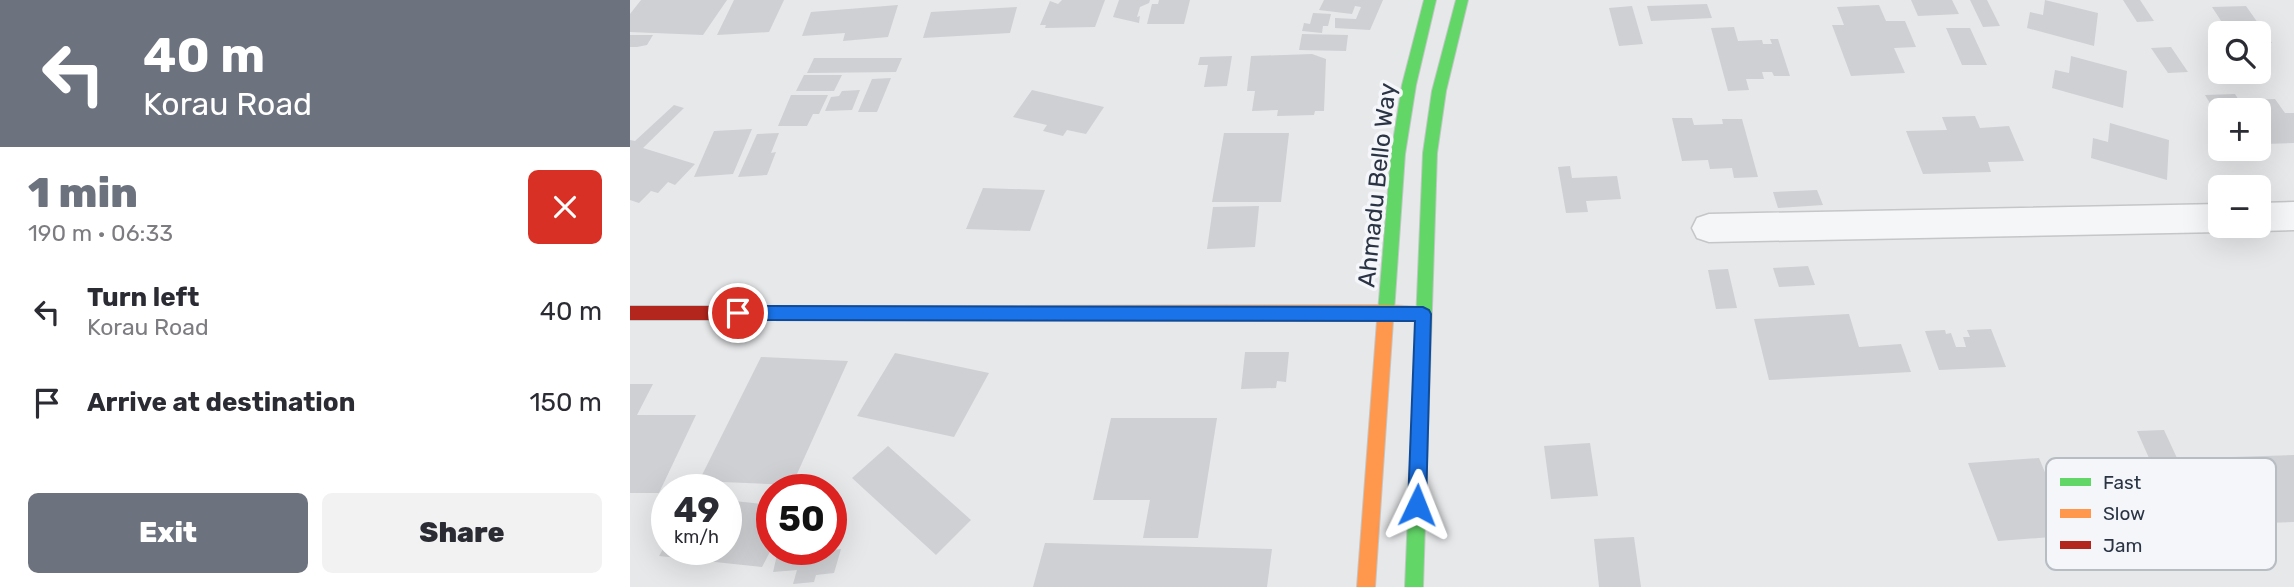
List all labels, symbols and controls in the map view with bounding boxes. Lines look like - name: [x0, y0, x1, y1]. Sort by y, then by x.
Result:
- map controls: [2208, 21, 2271, 238]
- button: search: [2208, 21, 2271, 84]
- text: 40 m: [143, 26, 265, 84]
- icon: left: [28, 28, 119, 119]
- street label: Ahmadu Bello Way: [1352, 81, 1402, 289]
- text: Korau Road: [143, 85, 312, 123]
- button: +: [2208, 98, 2271, 161]
- text: 1 min: [28, 168, 138, 218]
- button: close: [528, 170, 602, 244]
- button: −: [2208, 175, 2271, 238]
- text: 190 m · 06:33: [28, 219, 173, 247]
- text: Turn left: [87, 282, 199, 313]
- pin: [708, 283, 768, 343]
- icon: left: [28, 293, 66, 331]
- icon: arrive: [719, 294, 757, 332]
- text: 40 m: [540, 296, 602, 327]
- text: Korau Road: [87, 313, 209, 341]
- icon: arrive: [28, 384, 66, 422]
- text: Arrive at destination: [87, 387, 355, 418]
- text: 150 m: [529, 387, 602, 418]
- legend: [2046, 458, 2276, 570]
- position arrow: [1380, 468, 1454, 542]
- text: Fast: [2103, 471, 2142, 494]
- speed limit sign: 50: [756, 474, 847, 565]
- text: 49: [673, 489, 720, 531]
- button: Exit: [28, 493, 308, 573]
- button: Share: [322, 493, 602, 573]
- text: Slow: [2103, 502, 2145, 525]
- text: km/h: [674, 526, 719, 548]
- text: Jam: [2103, 534, 2142, 557]

